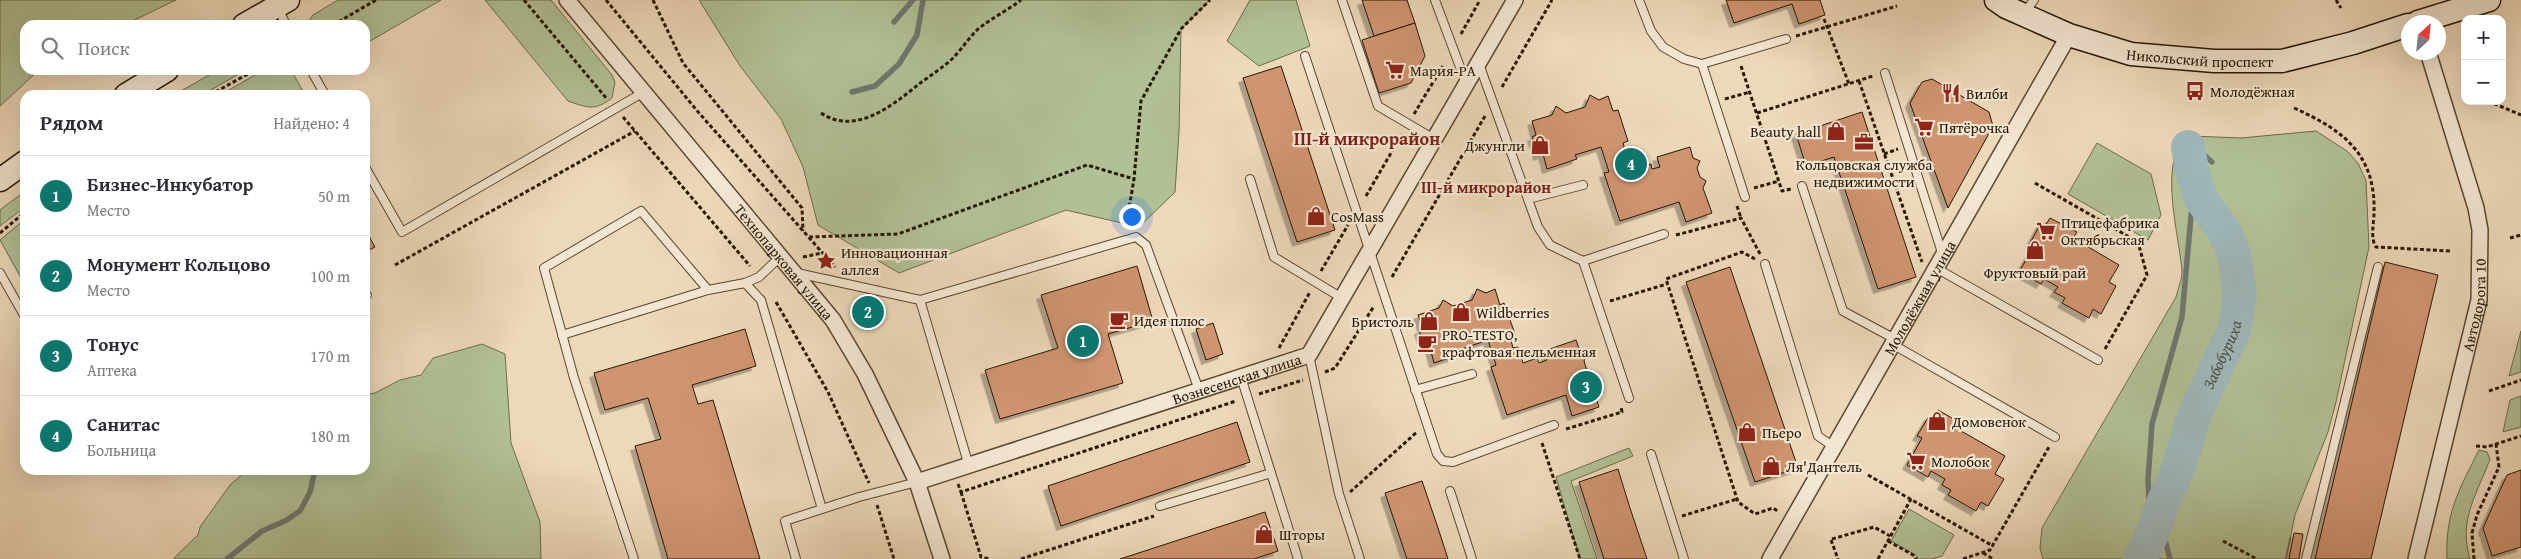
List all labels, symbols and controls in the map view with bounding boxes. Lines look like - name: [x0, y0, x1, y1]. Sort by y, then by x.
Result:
- north arrow: [2401, 15, 2446, 60]
- map controls: [2461, 15, 2506, 105]
- button: +: [2461, 15, 2506, 60]
- search box: [20, 20, 370, 75]
- icon: search: [38, 34, 66, 62]
- text: Поиск: [78, 34, 130, 62]
- street label: Никольский проспект: [2126, 43, 2274, 72]
- supermarket icon: Мария-РА: [1384, 59, 1406, 81]
- place label: Мария-РА: [1410, 60, 1476, 81]
- button: −: [2461, 60, 2506, 105]
- bus stop icon: Молодёжная: [2184, 80, 2206, 102]
- place label: Молодёжная: [2210, 81, 2295, 102]
- restaurant icon: Вилби: [1940, 82, 1962, 104]
- place label: Вилби: [1966, 83, 2008, 104]
- text: Рядом: [40, 107, 103, 138]
- text: Найдено: 4: [273, 111, 350, 135]
- supermarket icon: Пятёрочка: [1913, 116, 1935, 138]
- place label: Пятёрочка: [1939, 117, 2010, 138]
- shop icon: Beauty hall: [1825, 120, 1847, 142]
- place label: Beauty hall: [1750, 121, 1821, 142]
- district label: III-й микрорайон: [1294, 125, 1440, 152]
- office icon: Кольцовская служба недвижимости: [1853, 131, 1875, 153]
- shop icon: Джунгли: [1529, 134, 1551, 156]
- place label: Джунгли: [1464, 135, 1525, 156]
- pin: 4: [1615, 145, 1647, 183]
- place label: Кольцовская служба недвижимости: [1796, 154, 1933, 192]
- text: Бизнес-Инкубатор: [87, 170, 253, 198]
- district label: III-й микрорайон: [1421, 175, 1551, 199]
- text: 1: [52, 184, 60, 208]
- text: 50 m: [318, 184, 350, 208]
- text: Место: [87, 198, 130, 222]
- street label: Технопарковая улица: [730, 199, 839, 324]
- your location: [1119, 204, 1145, 230]
- shop icon: CosMass: [1305, 205, 1327, 227]
- place label: CosMass: [1331, 206, 1384, 227]
- place label: Птицефабрика Октябрьская: [2061, 212, 2160, 250]
- supermarket icon: Птицефабрика Октябрьская: [2035, 220, 2057, 242]
- street label: Молодёжная улица: [1878, 236, 1961, 359]
- shop icon: Фруктовый рай: [2024, 239, 2046, 261]
- place label: Инновационная аллея: [841, 242, 948, 280]
- text: Монумент Кольцово: [87, 250, 270, 278]
- place icon: Инновационная аллея: [815, 250, 837, 272]
- street label: Автодорога 10: [2456, 258, 2490, 354]
- place label: Фруктовый рай: [1984, 262, 2086, 283]
- text: 2: [52, 264, 60, 288]
- text: 100 m: [310, 264, 350, 288]
- text: Место: [87, 278, 130, 302]
- pin: 2: [852, 293, 884, 331]
- shop icon: Wildberries: [1450, 301, 1472, 323]
- place label: Wildberries: [1476, 302, 1550, 323]
- cafe icon: Идея плюс: [1108, 309, 1130, 331]
- place label: Идея плюс: [1134, 310, 1205, 331]
- shop icon: Бристоль: [1418, 310, 1440, 332]
- place label: Бристоль: [1352, 311, 1414, 332]
- water label: Забобуриха: [2196, 318, 2248, 393]
- pin: 1: [1067, 322, 1099, 360]
- place label: PRO-TESTO, крафтовая пельменная: [1442, 324, 1597, 362]
- text: Тонус: [87, 330, 139, 358]
- cafe icon: PRO-TESTO, крафтовая пельменная: [1416, 332, 1438, 354]
- text: 3: [52, 344, 60, 368]
- text: 170 m: [310, 344, 350, 368]
- street label: Вознесенская улица: [1170, 348, 1304, 409]
- text: Аптека: [87, 358, 137, 382]
- pin: 3: [1570, 368, 1602, 406]
- text: Санитас: [87, 410, 160, 438]
- shop icon: Домовенок: [1926, 410, 1948, 432]
- place label: Домовенок: [1951, 411, 2026, 432]
- shop icon: Пьеро: [1736, 421, 1758, 443]
- place label: Пьеро: [1762, 422, 1802, 443]
- text: 4: [52, 424, 60, 448]
- text: 180 m: [310, 424, 350, 448]
- text: Больница: [87, 438, 156, 462]
- supermarket icon: Молобок: [1905, 450, 1927, 472]
- place label: Молобок: [1931, 451, 1990, 472]
- shop icon: Ля'Дантель: [1760, 455, 1782, 477]
- place label: Ля'Дантель: [1786, 456, 1862, 477]
- shop icon: Шторы: [1253, 523, 1275, 545]
- place label: Шторы: [1279, 524, 1326, 545]

